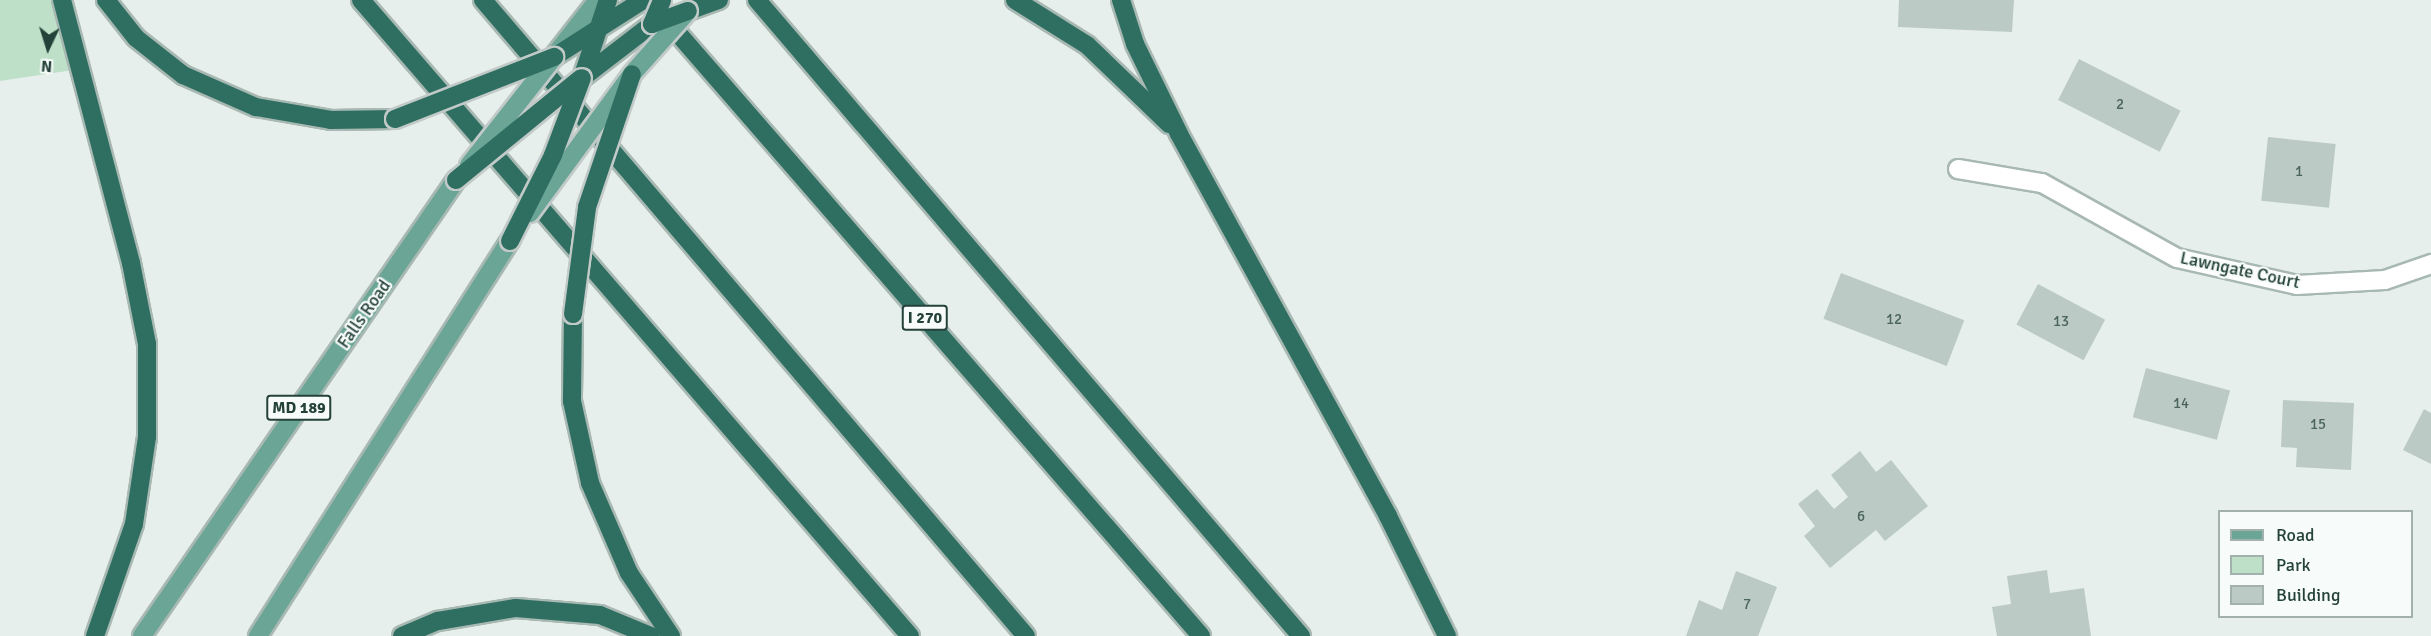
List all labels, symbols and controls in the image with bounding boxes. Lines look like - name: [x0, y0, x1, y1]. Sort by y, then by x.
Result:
- north arrow: [18, 18, 78, 78]
- text: N: [40, 56, 53, 76]
- house number: 2: [2116, 96, 2124, 114]
- house number: 1: [2295, 163, 2303, 181]
- street label: Lawngate Court: [2178, 247, 2302, 293]
- street label: Falls Road: [333, 276, 395, 352]
- road number: I 270: [901, 305, 949, 331]
- house number: 12: [1886, 311, 1902, 329]
- house number: 13: [2053, 313, 2069, 331]
- road number: MD 189: [266, 395, 332, 421]
- house number: 14: [2173, 395, 2189, 413]
- house number: 15: [2310, 416, 2326, 434]
- house number: 6: [1857, 508, 1865, 526]
- legend: [2218, 510, 2413, 618]
- text: Road: [2276, 524, 2315, 546]
- text: Park: [2276, 554, 2311, 576]
- text: Building: [2276, 584, 2340, 606]
- house number: 7: [1743, 596, 1751, 614]

